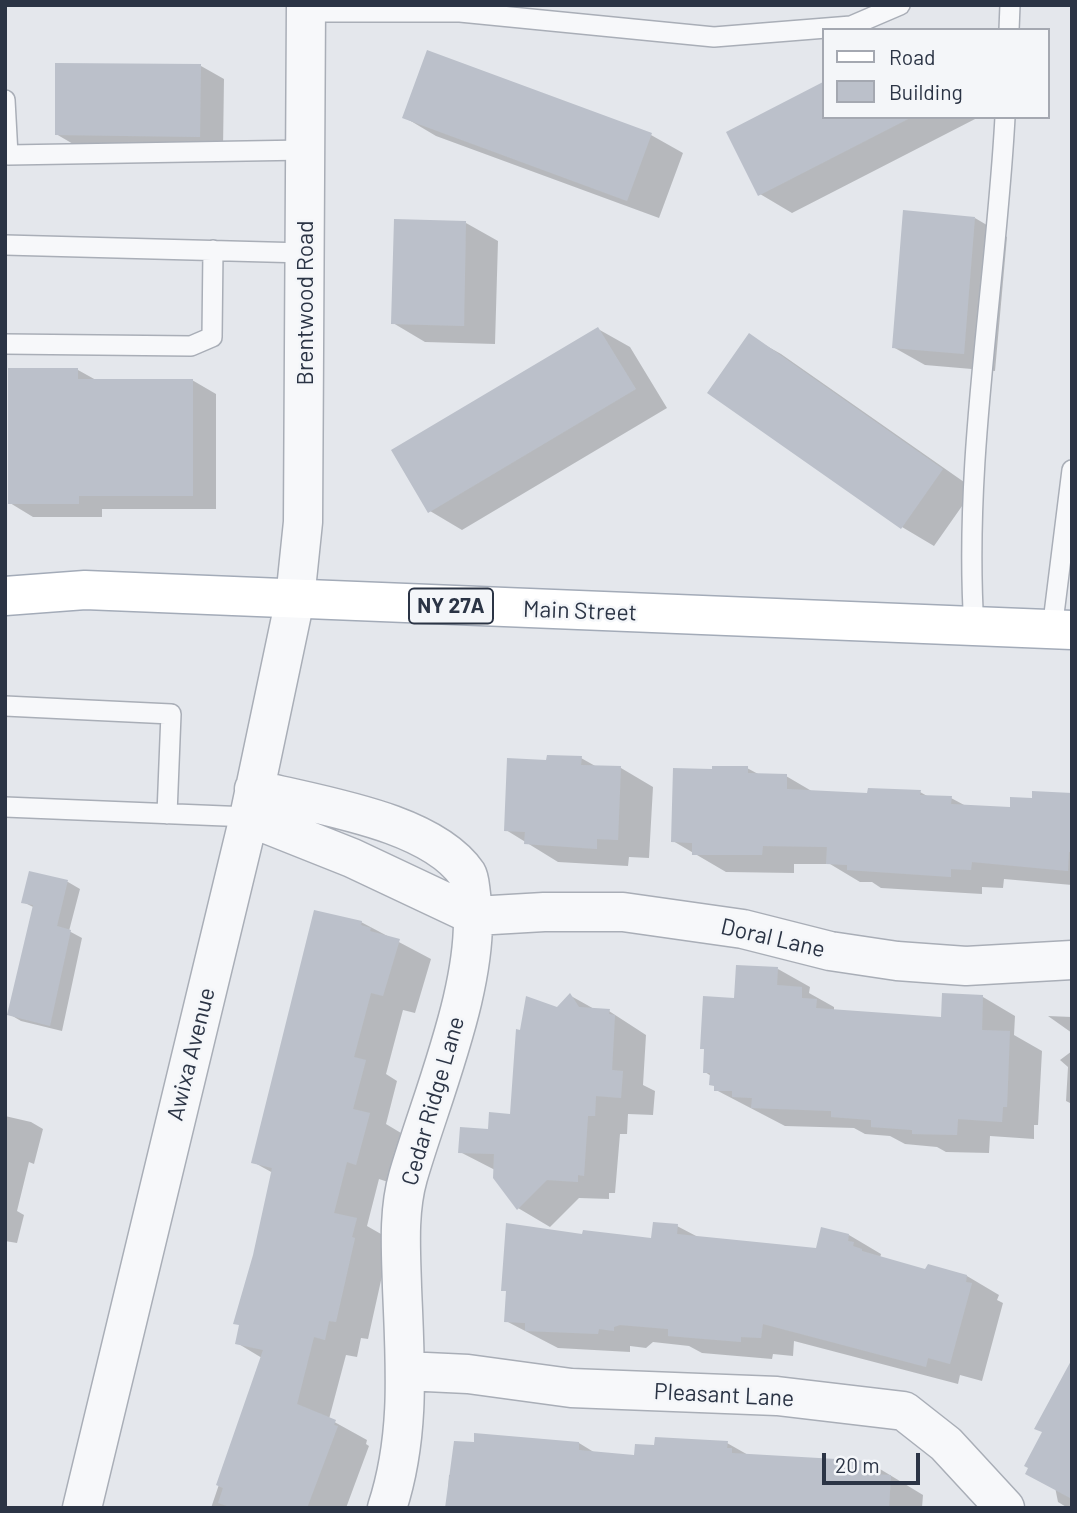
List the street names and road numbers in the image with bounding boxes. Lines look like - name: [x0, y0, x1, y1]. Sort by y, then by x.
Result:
- street label: Brentwood Road: [291, 221, 319, 385]
- road number: NY 27A: [409, 588, 493, 624]
- street label: Main Street: [523, 595, 637, 627]
- street label: Doral Lane: [718, 913, 828, 963]
- street label: Awixa Avenue: [161, 985, 221, 1123]
- street label: Cedar Ridge Lane: [396, 1013, 470, 1189]
- street label: Pleasant Lane: [653, 1378, 795, 1412]

